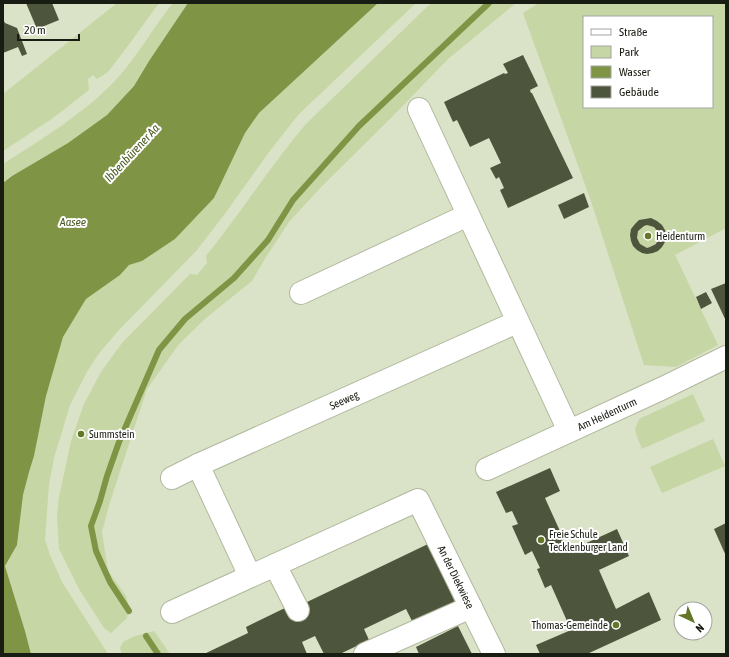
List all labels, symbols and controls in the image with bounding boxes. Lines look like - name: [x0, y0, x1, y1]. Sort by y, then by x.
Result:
- scale bar: [18, 16, 79, 42]
- legend: [583, 16, 713, 108]
- text: 20 m: [24, 23, 46, 37]
- text: Straße: [619, 25, 647, 39]
- text: Park: [619, 45, 640, 59]
- text: Wasser: [619, 65, 651, 79]
- text: Gebäude: [619, 85, 659, 99]
- water label: Ibbenbürener Aa: [102, 121, 163, 185]
- water label: Aasee: [59, 215, 87, 229]
- place label: Heidenturm: [656, 230, 705, 242]
- marker: Heidenturm: [643, 231, 653, 241]
- street label: Seeweg: [328, 388, 361, 412]
- street label: Am Heidenturm: [575, 395, 639, 433]
- place label: Summstein: [89, 428, 135, 440]
- marker: Summstein: [76, 429, 86, 439]
- place label: Freie Schule Tecklenburger Land: [549, 528, 628, 553]
- marker: Freie Schule Tecklenburger Land: [536, 535, 546, 545]
- street label: An der Diekwiese: [436, 544, 476, 610]
- north arrow: [673, 601, 713, 641]
- place label: Thomas-Gemeinde: [531, 619, 608, 631]
- marker: Thomas-Gemeinde: [611, 620, 621, 630]
- text: N: [693, 622, 706, 635]

